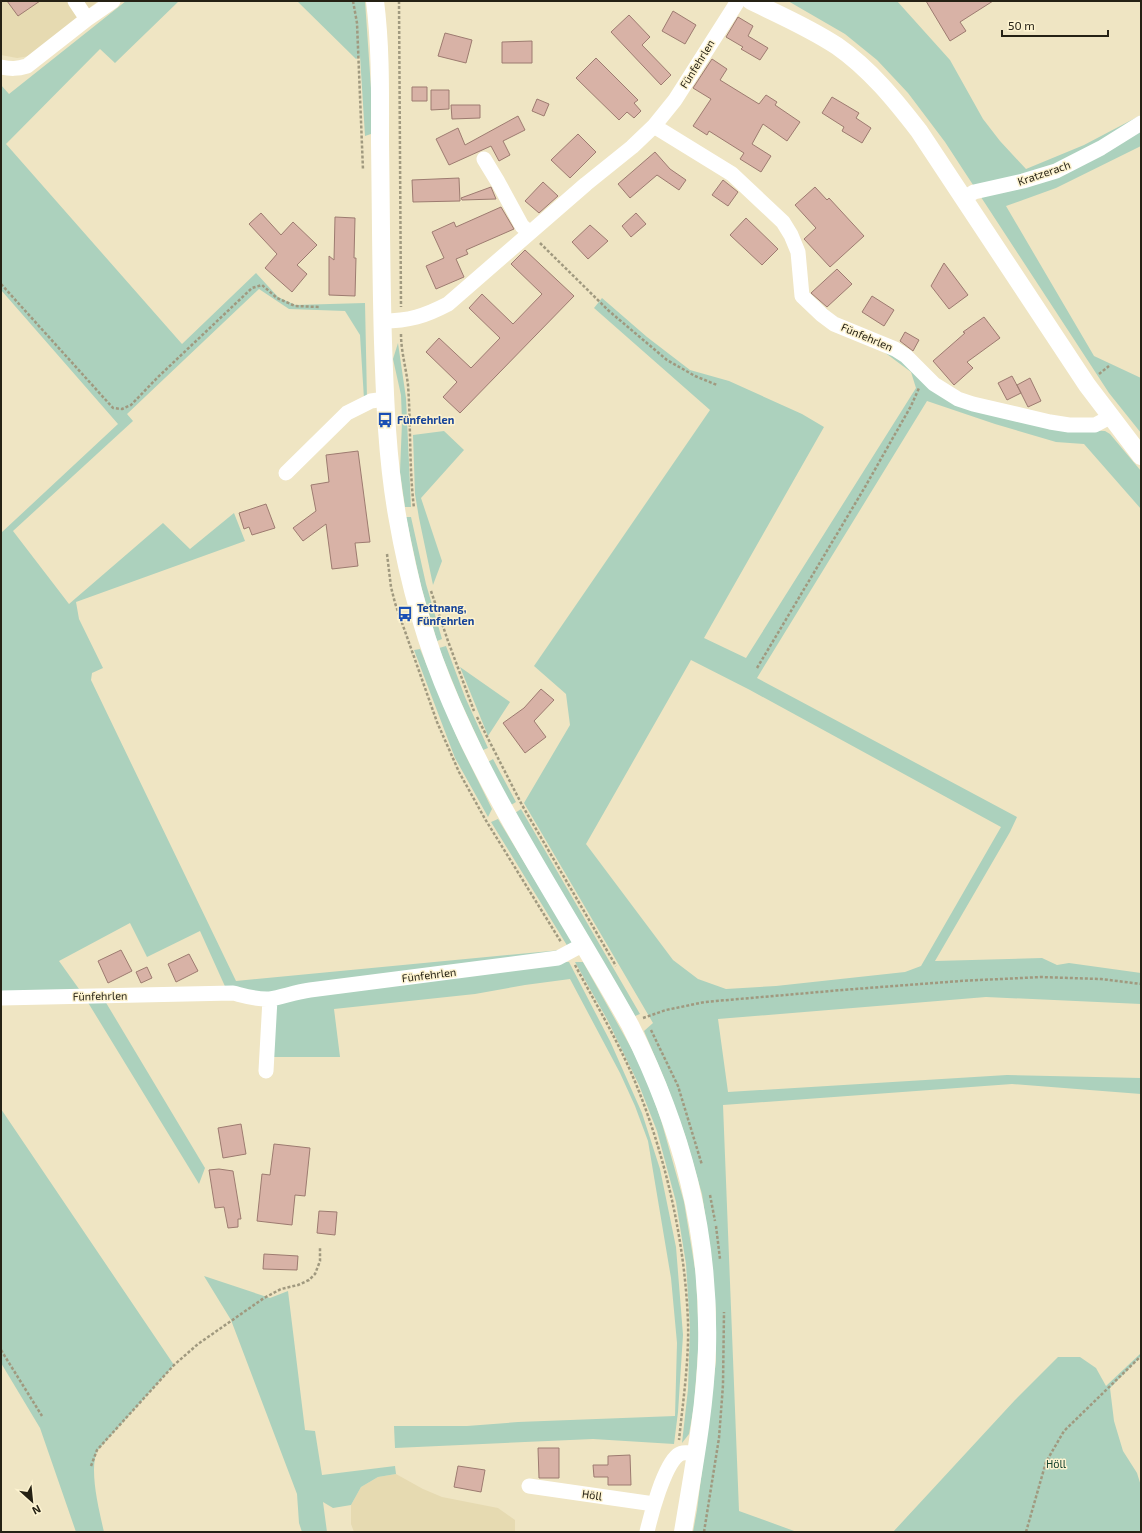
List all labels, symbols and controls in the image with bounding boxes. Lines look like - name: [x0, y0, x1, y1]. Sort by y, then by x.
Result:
- scale bar: [1002, 12, 1108, 38]
- text: 50 m: [1008, 18, 1035, 32]
- street label: Fünfehrlen: [677, 37, 717, 90]
- street label: Kratzerach: [1016, 157, 1072, 188]
- street label: Fünfehrlen: [839, 320, 895, 353]
- bus stop icon: Fünfehrlen: [376, 411, 394, 429]
- place label: Fünfehrlen: [397, 413, 454, 426]
- place label: Tettnang, Fünfehrlen: [417, 601, 474, 627]
- bus stop icon: Tettnang, Fünfehrlen: [396, 605, 414, 623]
- street label: Fünfehrlen: [401, 965, 457, 984]
- street label: Fünfehrlen: [72, 989, 127, 1002]
- park label: Höll: [1046, 1457, 1067, 1470]
- north arrow: [12, 1481, 52, 1521]
- street label: Höll: [581, 1487, 604, 1502]
- text: N: [30, 1503, 43, 1518]

